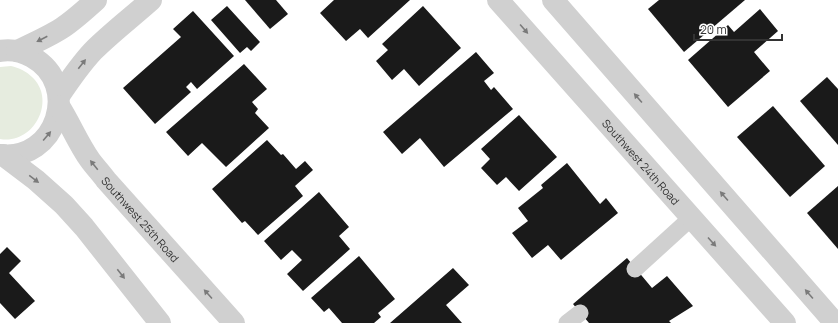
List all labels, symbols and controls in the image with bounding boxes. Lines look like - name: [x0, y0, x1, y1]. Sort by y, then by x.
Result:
- scale bar: [694, 16, 782, 42]
- text: 20 m: [700, 21, 727, 38]
- one-way arrow: [520, 24, 529, 34]
- one-way arrow: [36, 36, 48, 42]
- one-way arrow: [78, 59, 86, 70]
- one-way arrow: [634, 93, 643, 103]
- street label: Southwest 24th Road: [599, 115, 684, 207]
- one-way arrow: [42, 130, 51, 141]
- one-way arrow: [90, 160, 98, 171]
- street label: Southwest 25th Road: [99, 173, 183, 265]
- one-way arrow: [28, 174, 39, 183]
- one-way arrow: [719, 190, 728, 201]
- one-way arrow: [708, 237, 717, 247]
- one-way arrow: [117, 269, 126, 280]
- one-way arrow: [805, 288, 814, 299]
- one-way arrow: [204, 289, 213, 299]

